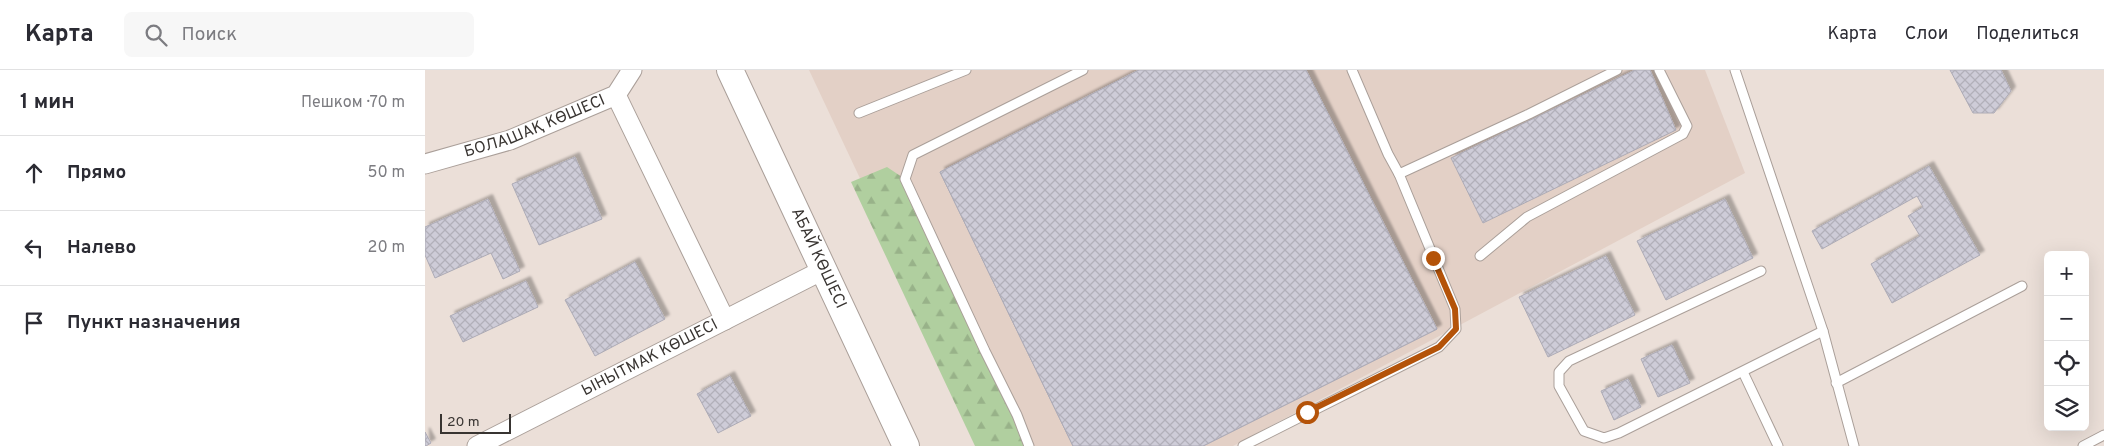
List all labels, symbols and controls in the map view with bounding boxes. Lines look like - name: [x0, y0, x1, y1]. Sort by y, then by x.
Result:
- search box: [124, 12, 474, 57]
- text: Карта: [25, 20, 94, 50]
- icon: search: [142, 21, 170, 49]
- text: Поиск: [182, 23, 237, 47]
- text: Карта: [1827, 23, 1877, 46]
- text: Слои: [1905, 23, 1948, 46]
- text: Поделиться: [1976, 23, 2079, 46]
- text: 1 мин: [20, 89, 75, 116]
- street label: БОЛАШАҚ КӨШЕСІ: [462, 91, 608, 162]
- text: Пешком · 70 m: [301, 93, 405, 113]
- icon: ahead: [20, 159, 48, 187]
- text: Прямо: [67, 161, 126, 185]
- text: 50 m: [368, 163, 405, 183]
- street label: АБАЙ КӨШЕСІ: [786, 205, 850, 312]
- icon: left: [20, 234, 48, 262]
- text: Налево: [67, 236, 136, 260]
- text: 20 m: [368, 238, 405, 258]
- route end: [1422, 247, 1445, 270]
- map controls: [2044, 251, 2089, 431]
- button: +: [2044, 251, 2089, 296]
- button: −: [2044, 296, 2089, 341]
- icon: arrive: [20, 309, 48, 337]
- text: Пункт назначения: [67, 311, 241, 335]
- street label: ЫНЫТМАК КӨШЕСІ: [578, 315, 721, 401]
- button: locate: [2044, 341, 2089, 386]
- button: layers: [2044, 386, 2089, 431]
- route start: [1296, 401, 1319, 424]
- scale bar: [440, 411, 511, 434]
- text: 20 m: [447, 414, 480, 431]

